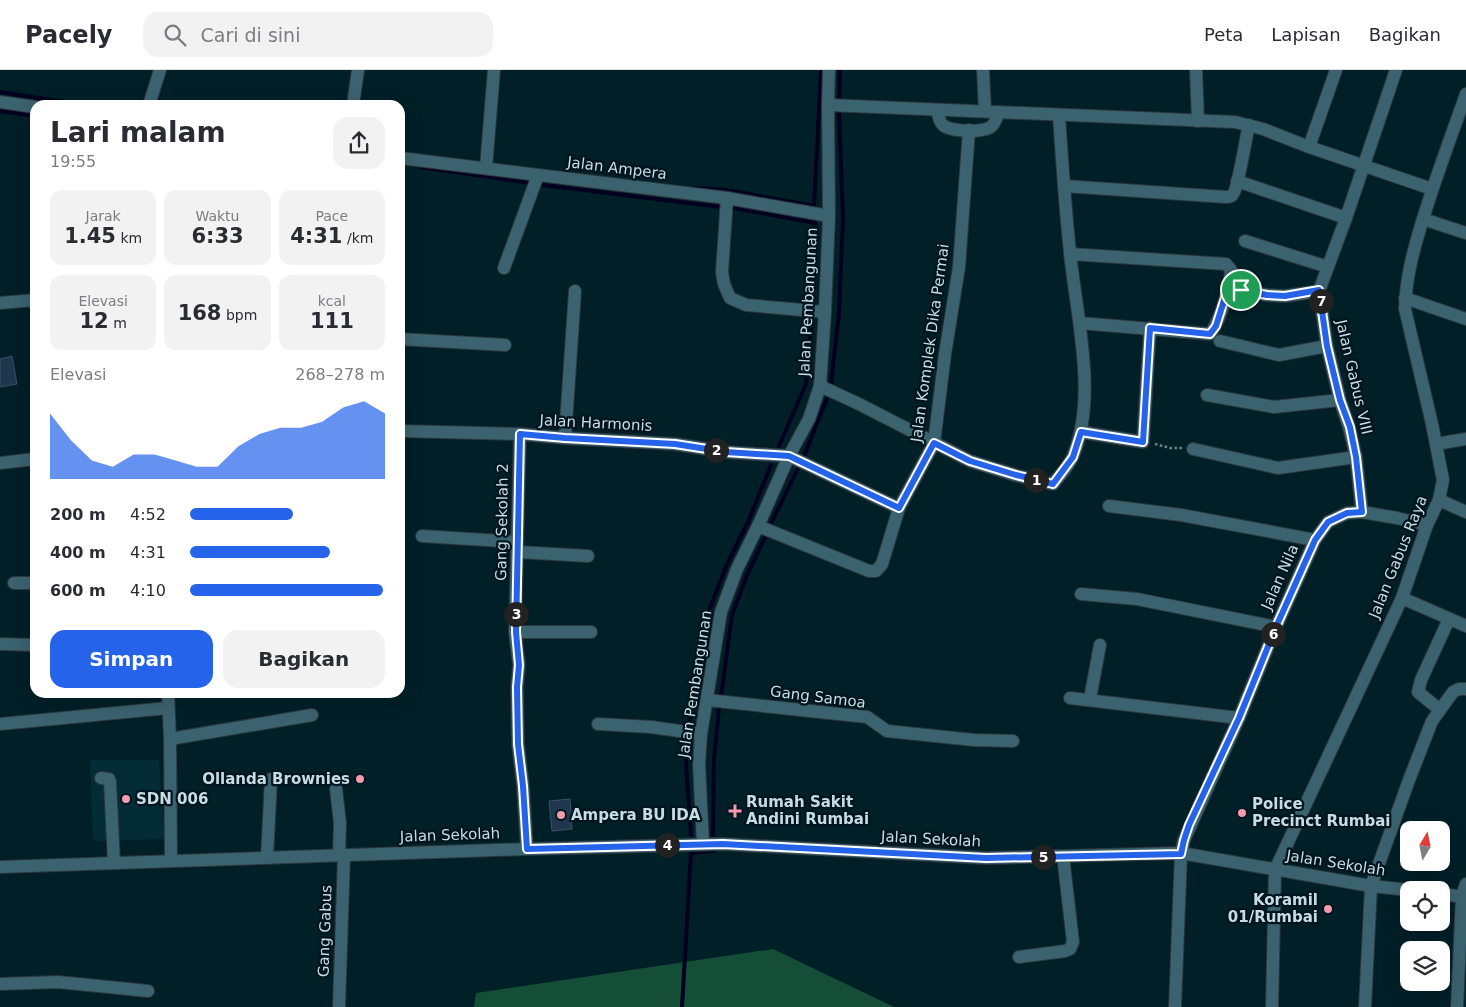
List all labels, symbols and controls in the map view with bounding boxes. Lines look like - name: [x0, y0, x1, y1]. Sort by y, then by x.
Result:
- search box: [143, 12, 493, 57]
- text: Pacely: [25, 21, 113, 49]
- icon: search: [161, 21, 189, 49]
- text: Cari di sini: [201, 24, 300, 46]
- text: Peta: [1204, 24, 1243, 45]
- text: Lapisan: [1271, 24, 1341, 45]
- text: Bagikan: [1369, 24, 1441, 45]
- text: Lari malam: [50, 116, 226, 149]
- button: share: [333, 117, 385, 169]
- text: 19:55: [50, 152, 96, 171]
- street label: Jalan Ampera: [565, 153, 668, 183]
- text: Jarak: [86, 208, 121, 224]
- text: Waktu: [195, 208, 239, 224]
- text: Pace: [315, 208, 348, 224]
- text: 1.45: [64, 224, 116, 248]
- text: 6:33: [191, 224, 244, 248]
- text: 4:31: [290, 224, 342, 248]
- street label: Jalan Pembangunan: [795, 227, 821, 378]
- text: km: [116, 230, 142, 246]
- text: /km: [342, 230, 373, 246]
- street label: Jalan Komplek Dika Permai: [907, 243, 953, 444]
- pin: [1220, 269, 1262, 311]
- icon: arrive: [1227, 276, 1255, 304]
- pin: 7: [1308, 288, 1334, 314]
- text: Elevasi: [78, 293, 128, 309]
- text: kcal: [318, 293, 346, 309]
- text: 7: [1317, 293, 1326, 309]
- text: 168: [178, 301, 221, 325]
- text: bpm: [221, 307, 257, 323]
- text: 12: [80, 309, 109, 333]
- text: 111: [310, 309, 354, 333]
- text: m: [109, 315, 127, 331]
- street label: Jalan Gabus VIII: [1332, 317, 1376, 436]
- text: Elevasi: [50, 365, 106, 384]
- text: 268–278 m: [295, 365, 385, 384]
- street label: Jalan Harmonis: [538, 411, 653, 435]
- pin: 2: [704, 438, 728, 462]
- text: 2: [712, 442, 721, 458]
- street label: Gang Sekolah 2: [492, 463, 512, 581]
- pin: 1: [1024, 468, 1048, 492]
- text: 1: [1032, 472, 1041, 488]
- street label: Jalan Gabus Raya: [1365, 493, 1431, 622]
- text: 200 m: [50, 505, 106, 524]
- text: 4:52: [130, 505, 166, 524]
- street label: Jalan Nila: [1257, 541, 1302, 614]
- text: 400 m: [50, 543, 106, 562]
- text: 4:31: [130, 543, 166, 562]
- text: 600 m: [50, 581, 106, 600]
- text: 4:10: [130, 581, 166, 600]
- pin: 3: [504, 602, 528, 626]
- text: 3: [512, 606, 521, 622]
- street label: Jalan Pembangunan: [674, 609, 716, 760]
- pin: 6: [1260, 622, 1286, 646]
- text: 6: [1269, 626, 1278, 642]
- button: Simpan: [50, 630, 213, 688]
- button: Bagikan: [223, 630, 385, 688]
- street label: Gang Samoa: [769, 682, 867, 712]
- place label: Ollanda Brownies: [202, 770, 350, 788]
- marker: Ollanda Brownies: [354, 773, 366, 785]
- place label: SDN 006: [136, 790, 208, 808]
- marker: SDN 006: [120, 793, 132, 805]
- place label: Rumah Sakit Andini Rumbai: [746, 793, 869, 828]
- place label: Police Precinct Rumbai: [1252, 795, 1390, 830]
- marker: Rumah Sakit Andini Rumbai: [728, 804, 742, 818]
- place label: Ampera BU IDA: [571, 806, 701, 824]
- marker: Police Precinct Rumbai: [1236, 807, 1248, 819]
- marker: Ampera BU IDA: [555, 809, 567, 821]
- north arrow: [1400, 821, 1450, 871]
- map controls: [1400, 821, 1450, 991]
- street label: Jalan Sekolah: [399, 824, 500, 846]
- street label: Jalan Sekolah: [879, 827, 982, 851]
- pin: 4: [654, 832, 680, 858]
- text: 4: [663, 837, 672, 853]
- pin: 5: [1030, 844, 1056, 870]
- street label: Jalan Sekolah: [1284, 846, 1387, 880]
- text: 5: [1039, 849, 1048, 865]
- button: locate: [1400, 881, 1450, 931]
- street label: Gang Gabus: [314, 884, 336, 977]
- place label: Koramil 01/Rumbai: [1228, 891, 1318, 926]
- marker: Koramil 01/Rumbai: [1322, 903, 1334, 915]
- button: layers: [1400, 941, 1450, 991]

